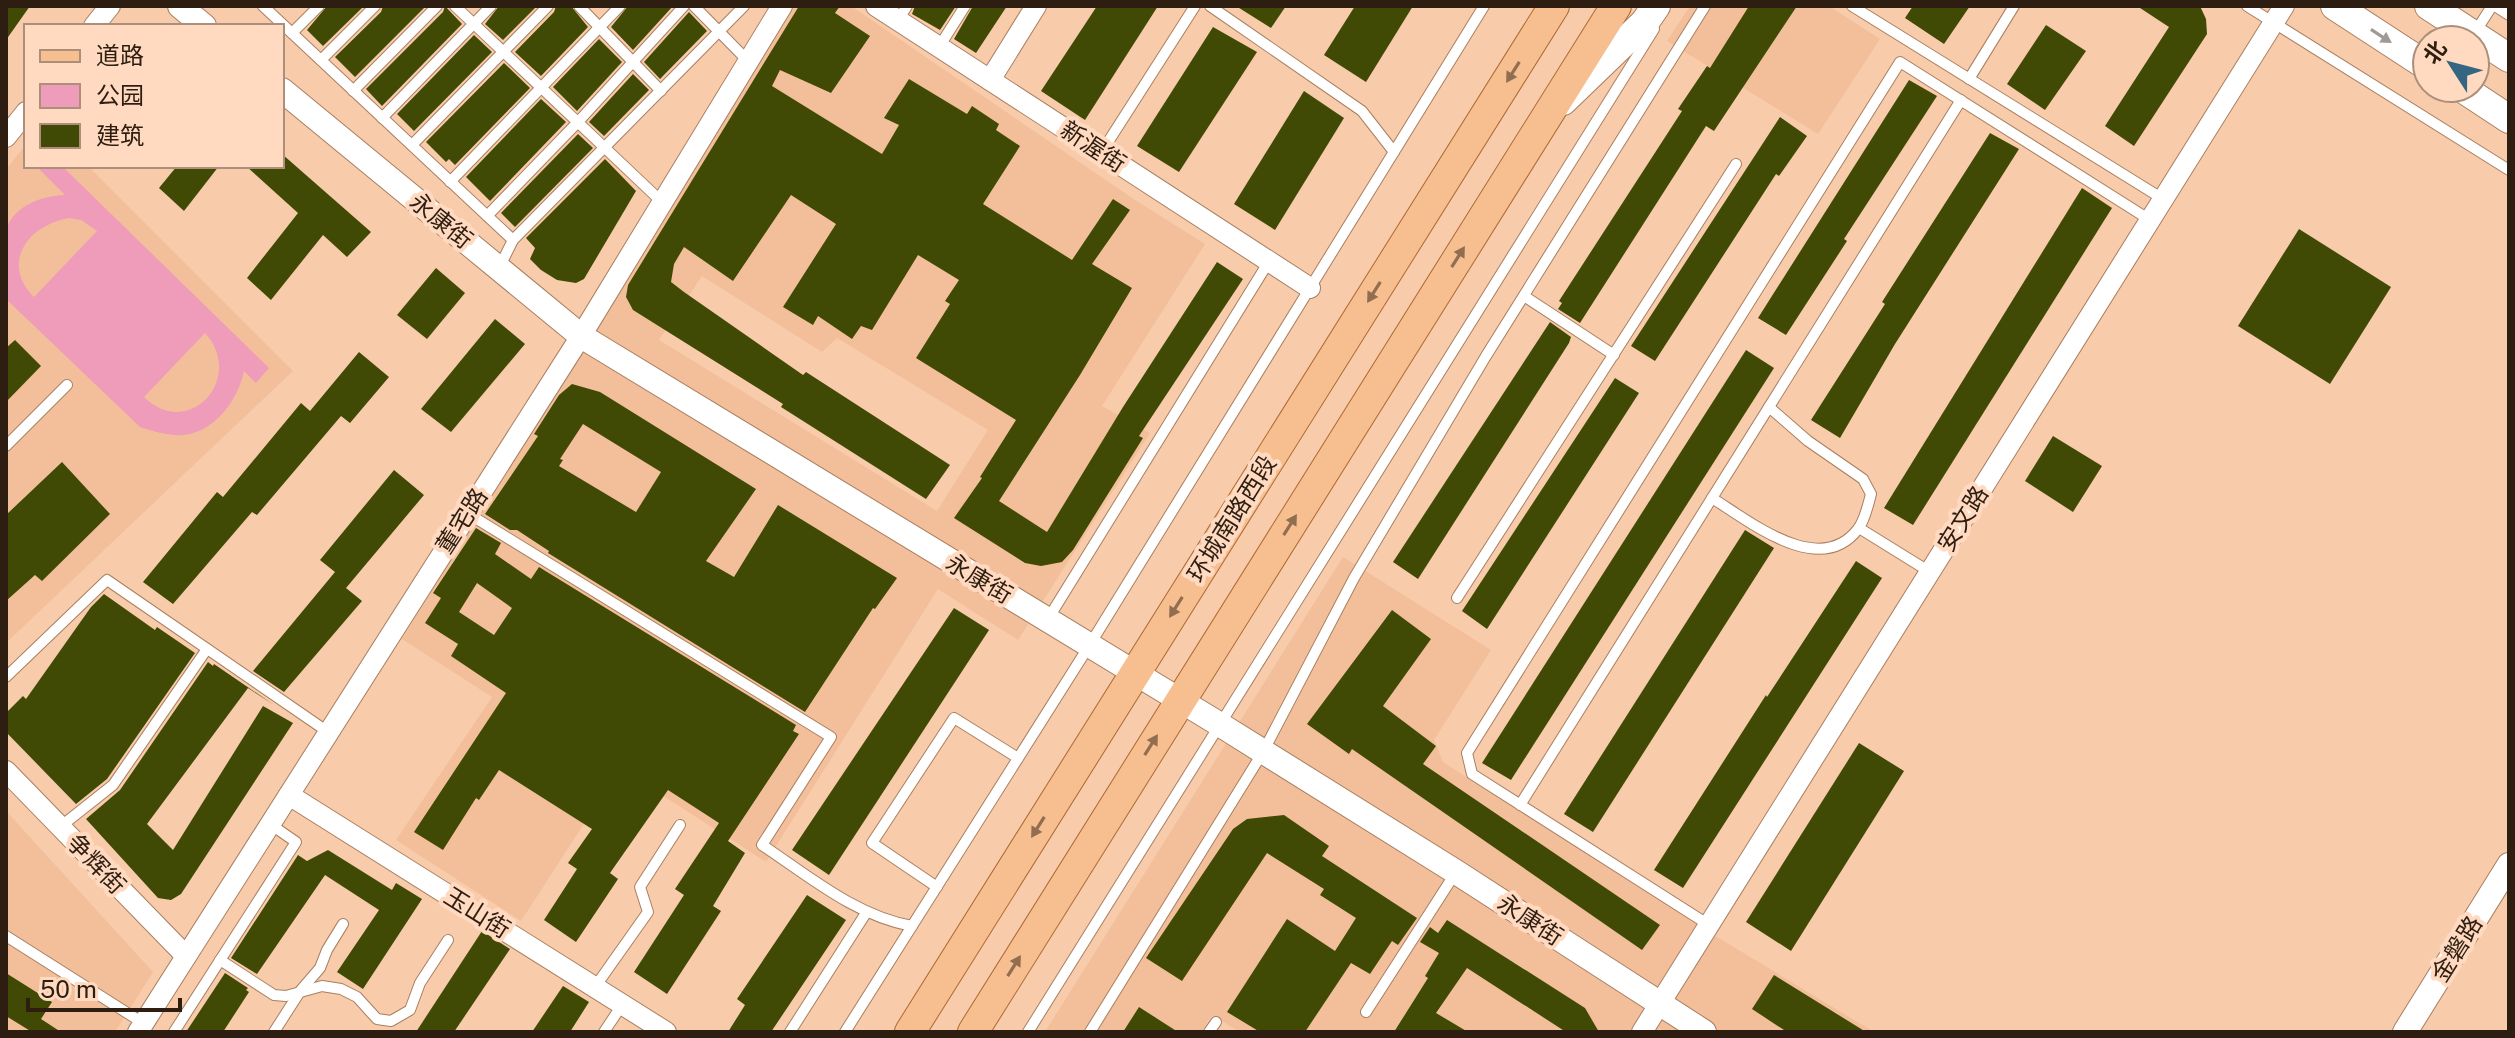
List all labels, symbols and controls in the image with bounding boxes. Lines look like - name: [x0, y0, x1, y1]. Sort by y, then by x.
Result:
- legend: [24, 24, 284, 168]
- north arrow: [2411, 24, 2491, 104]
- one-way arrow: [2370, 28, 2392, 42]
- text: 北: [2418, 36, 2452, 69]
- text: 道路: [96, 41, 144, 69]
- one-way arrow: [1506, 61, 1520, 83]
- text: 公园: [96, 81, 144, 109]
- street label: 新渥街: [1056, 115, 1131, 178]
- text: 建筑: [96, 121, 144, 149]
- street label: 永康街: [405, 187, 478, 254]
- one-way arrow: [1451, 247, 1466, 268]
- one-way arrow: [1368, 281, 1382, 303]
- street label: 环城南路西段: [1181, 450, 1281, 587]
- street label: 安文路: [1931, 481, 1993, 556]
- street label: 董宅路: [430, 483, 493, 558]
- one-way arrow: [1282, 514, 1296, 536]
- street label: 永康街: [941, 548, 1018, 609]
- one-way arrow: [1170, 596, 1184, 618]
- one-way arrow: [1144, 734, 1158, 756]
- one-way arrow: [1031, 816, 1045, 838]
- street label: 争辉街: [62, 828, 132, 899]
- street label: 玉山街: [440, 881, 515, 943]
- street label: 永康街: [1493, 888, 1568, 951]
- street label: 金磐路: [2425, 911, 2487, 986]
- one-way arrow: [1007, 955, 1021, 977]
- scale bar: [28, 962, 180, 1012]
- text: 50 m: [40, 975, 97, 1003]

